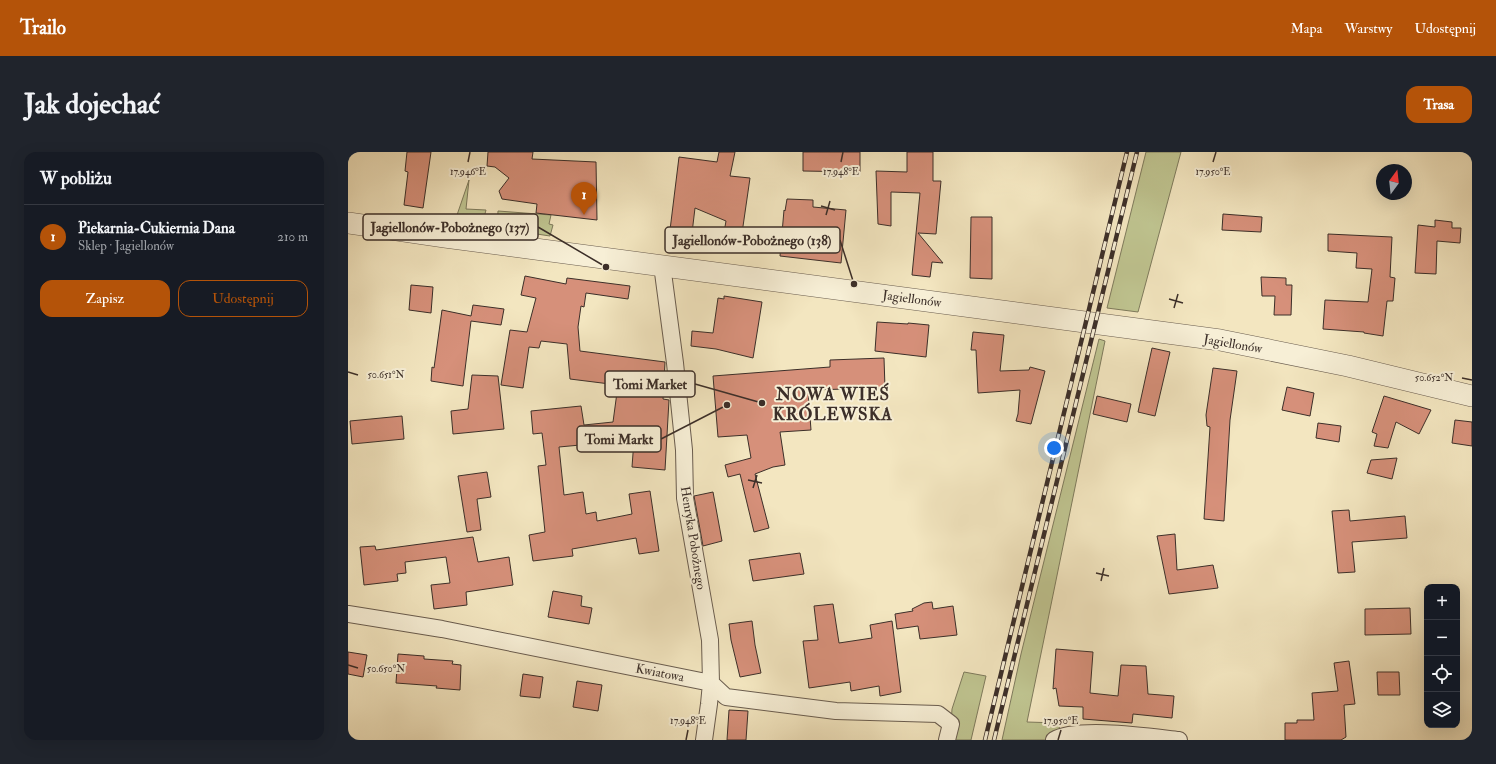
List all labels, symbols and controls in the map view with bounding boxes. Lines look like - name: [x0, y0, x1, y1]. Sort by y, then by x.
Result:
- text: Trailo: [20, 16, 66, 40]
- text: Mapa: [1290, 20, 1322, 37]
- text: Warstwy: [1344, 20, 1393, 37]
- text: Udostępnij: [1415, 20, 1476, 37]
- button: Trasa: [1406, 86, 1472, 123]
- text: Jak dojechać: [24, 87, 160, 122]
- north arrow: [1376, 164, 1412, 200]
- text: 17.946°E: [450, 166, 486, 178]
- text: 17.948°E: [823, 166, 859, 178]
- text: 17.950°E: [1195, 166, 1231, 178]
- text: W pobliżu: [40, 168, 112, 189]
- pin: 1: [571, 182, 597, 215]
- callout: Jagiellonów-Pobożnego (137): [363, 214, 538, 240]
- text: Piekarnia-Cukiernia Dana: [78, 219, 235, 238]
- text: Jagiellonów-Pobożnego (137): [370, 219, 530, 237]
- callout: Jagiellonów-Pobożnego (138): [665, 227, 840, 253]
- text: 1: [51, 229, 55, 245]
- text: 210 m: [277, 229, 308, 245]
- text: Jagiellonów-Pobożnego (138): [672, 232, 832, 250]
- text: Sklep · Jagiellonów: [78, 238, 174, 254]
- button: Zapisz: [40, 280, 170, 317]
- button: Udostępnij: [178, 280, 308, 317]
- street label: Jagiellonów: [881, 287, 943, 311]
- street label: Jagiellonów: [1201, 331, 1265, 357]
- text: 50.651°N: [368, 369, 404, 381]
- callout: Tomi Market: [605, 371, 695, 397]
- text: 50.652°N: [1415, 372, 1453, 384]
- text: Tomi Market: [612, 376, 688, 393]
- district label: NOWA WIEŚ KRÓLEWSKA: [773, 382, 893, 425]
- callout: Tomi Markt: [577, 426, 661, 452]
- text: Tomi Markt: [584, 431, 654, 448]
- your location: [1044, 438, 1064, 458]
- street label: Henryka Pobożnego: [676, 485, 709, 591]
- map controls: [1424, 584, 1460, 728]
- button: +: [1424, 584, 1460, 620]
- button: −: [1424, 620, 1460, 656]
- button: locate: [1424, 656, 1460, 692]
- street label: Kwiatowa: [634, 660, 686, 686]
- text: 50.650°N: [367, 663, 405, 675]
- button: layers: [1424, 692, 1460, 728]
- text: 17.948°E: [670, 715, 706, 727]
- text: 17.950°E: [1043, 715, 1079, 727]

